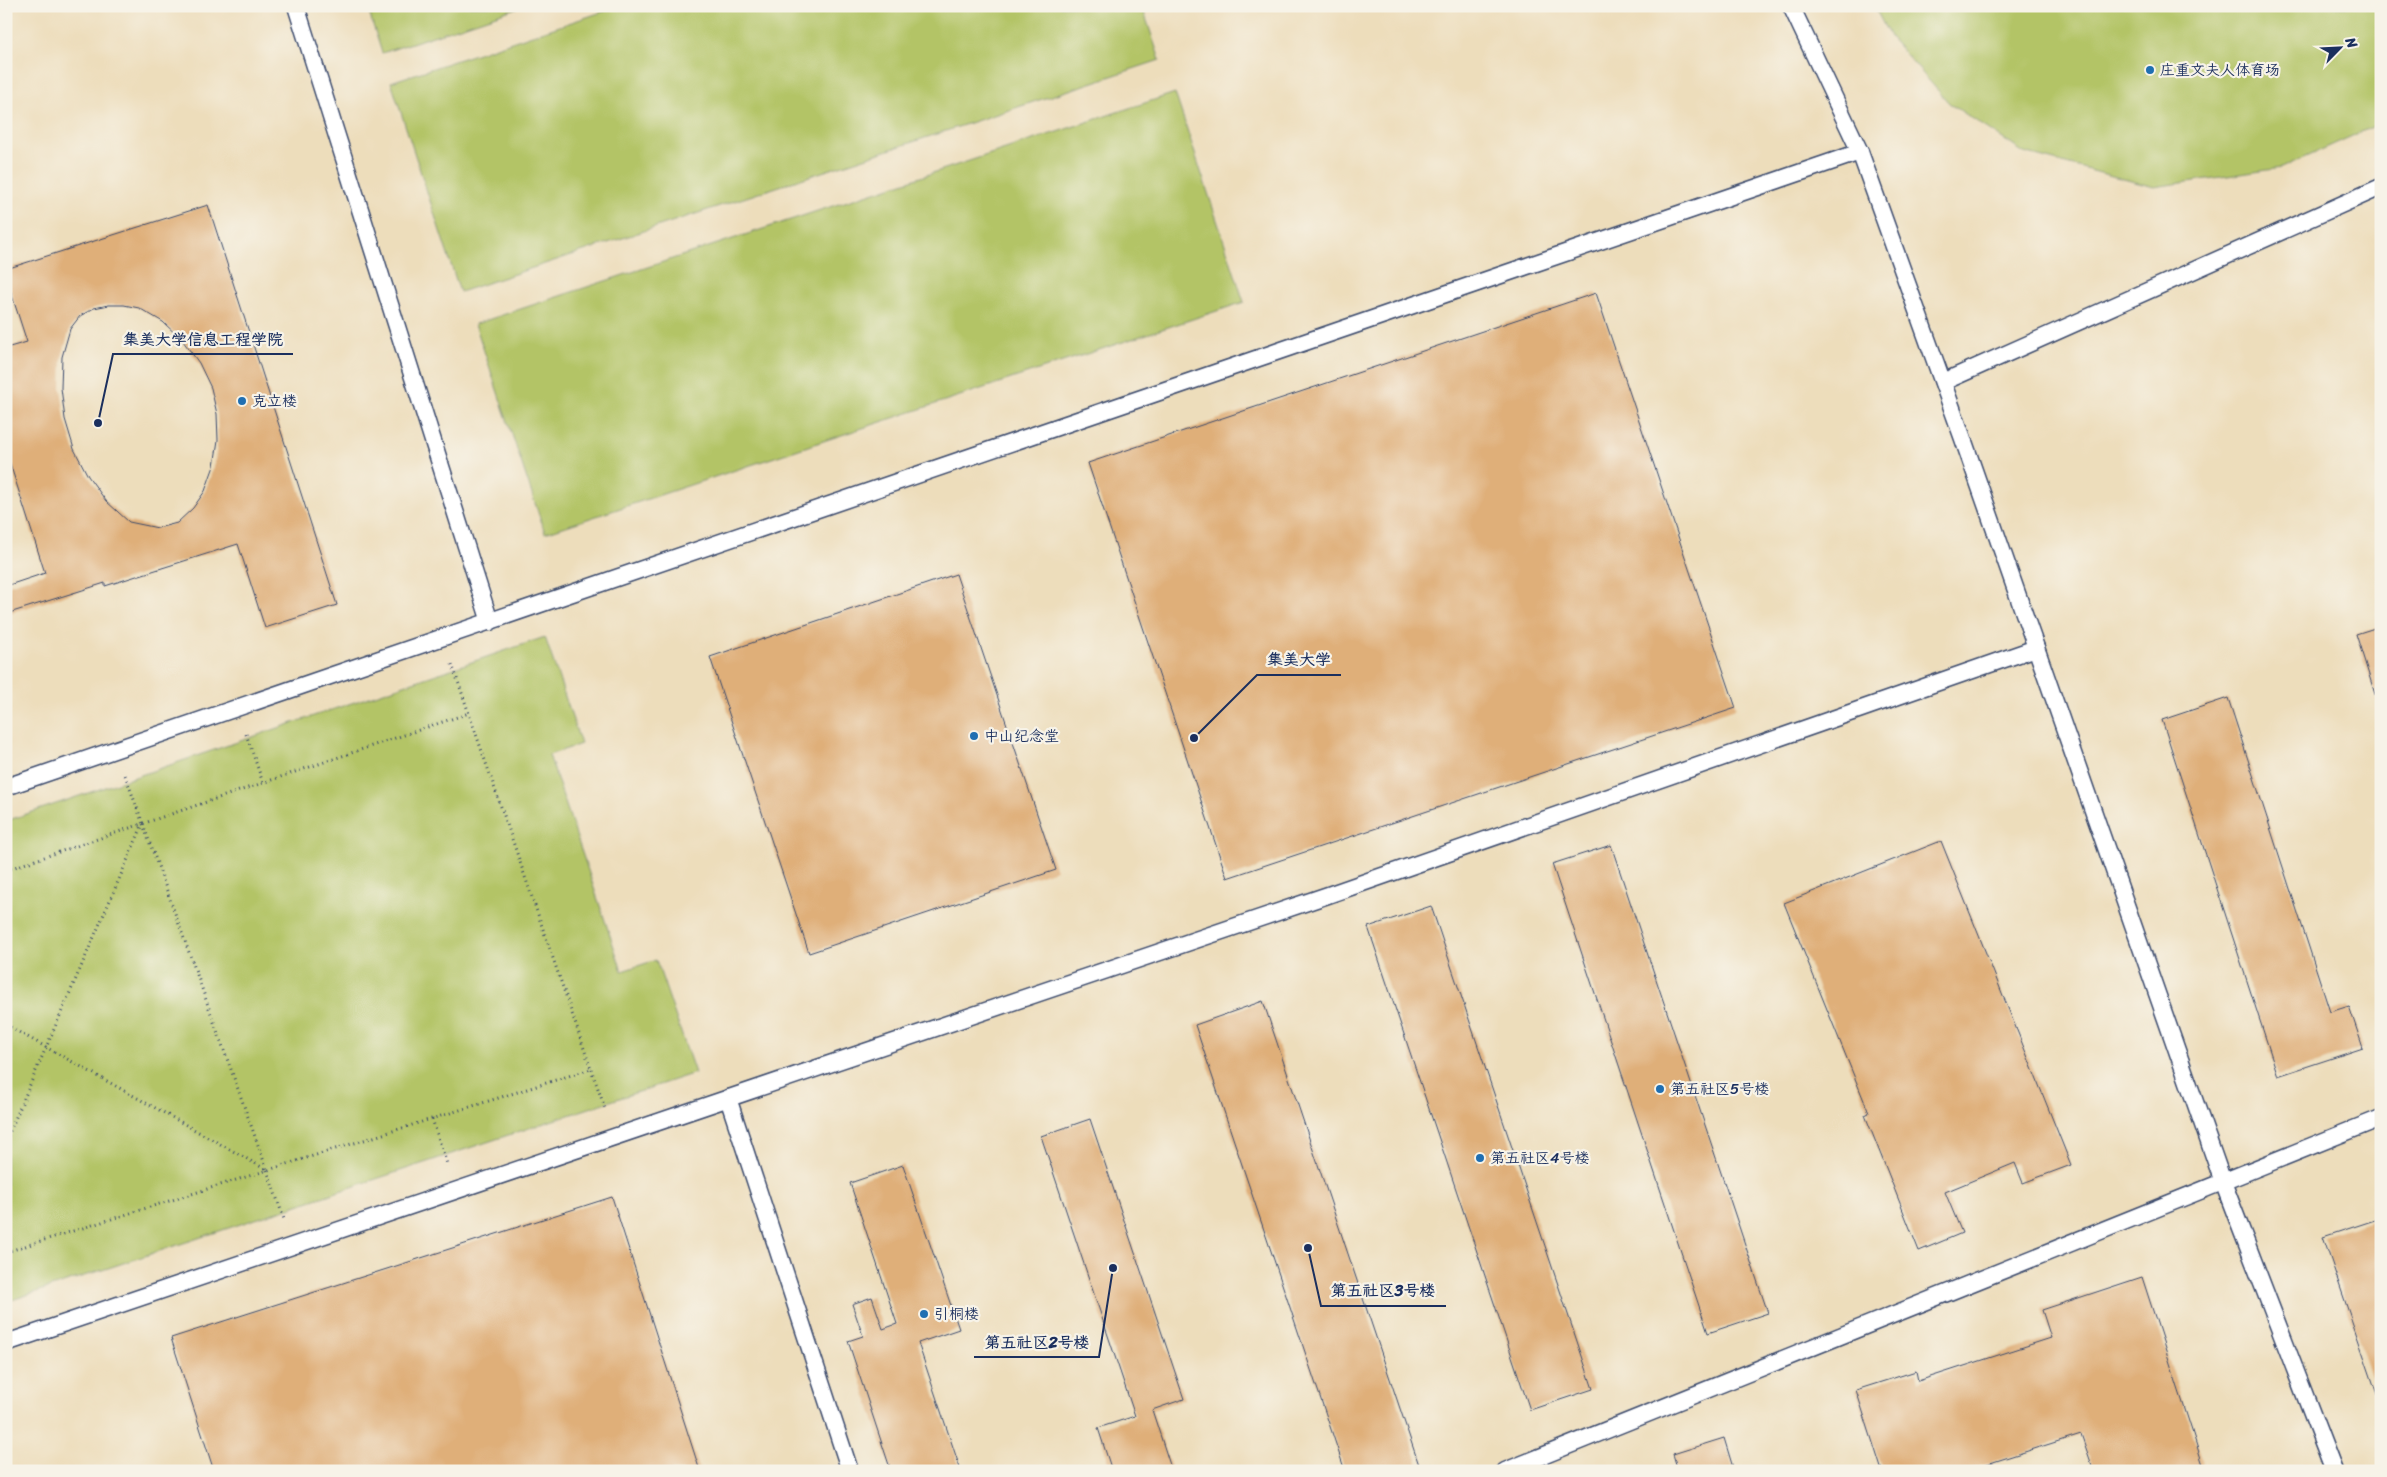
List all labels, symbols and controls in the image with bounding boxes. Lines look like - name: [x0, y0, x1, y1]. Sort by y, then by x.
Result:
- north arrow: [2314, 22, 2364, 72]
- text: N: [2338, 32, 2365, 53]
- place label: 庄重文夫人体育场: [2160, 57, 2280, 83]
- marker: 庄重文夫人体育场: [2144, 64, 2156, 76]
- callout: 集美大学信息工程学院: [113, 323, 293, 354]
- text: 集美大学信息工程学院: [123, 325, 283, 354]
- place label: 克立楼: [252, 388, 297, 414]
- marker: 克立楼: [236, 395, 248, 407]
- callout: 集美大学: [1257, 644, 1341, 675]
- text: 集美大学: [1267, 645, 1331, 674]
- place label: 中山纪念堂: [984, 723, 1059, 749]
- marker: 中山纪念堂: [968, 730, 980, 742]
- place label: 第五社区5号楼: [1670, 1076, 1769, 1102]
- marker: 第五社区5号楼: [1654, 1083, 1666, 1095]
- place label: 第五社区4号楼: [1490, 1145, 1589, 1171]
- marker: 第五社区4号楼: [1474, 1152, 1486, 1164]
- callout: 第五社区3号楼: [1321, 1275, 1446, 1306]
- text: 第五社区3号楼: [1331, 1276, 1435, 1305]
- place label: 引桐楼: [934, 1301, 979, 1327]
- marker: 引桐楼: [918, 1308, 930, 1320]
- callout: 第五社区2号楼: [974, 1326, 1099, 1357]
- text: 第五社区2号楼: [984, 1328, 1090, 1357]

